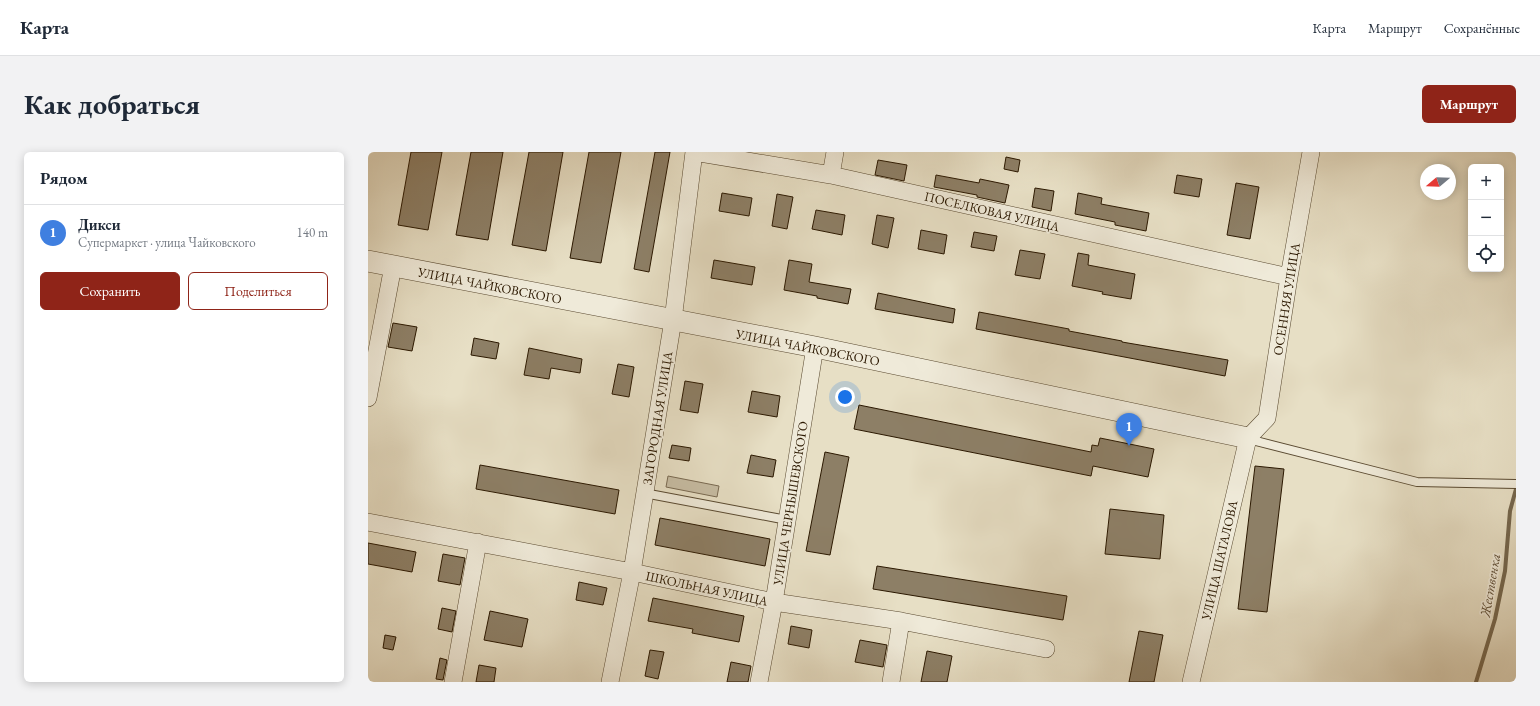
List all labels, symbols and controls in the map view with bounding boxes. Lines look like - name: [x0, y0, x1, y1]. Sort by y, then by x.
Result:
- text: Карта: [20, 15, 69, 40]
- text: Карта: [1313, 19, 1346, 37]
- text: Маршрут: [1368, 19, 1422, 37]
- text: Сохранённые: [1444, 19, 1520, 37]
- button: Маршрут: [1422, 85, 1516, 123]
- text: Как добраться: [24, 86, 200, 122]
- north arrow: [1420, 164, 1456, 200]
- map controls: [1468, 164, 1504, 272]
- button: +: [1468, 164, 1504, 200]
- text: Рядом: [40, 167, 88, 189]
- street label: ПОСЕЛКОВАЯ УЛИЦА: [922, 188, 1062, 236]
- button: −: [1468, 200, 1504, 236]
- text: Дикси: [78, 215, 121, 234]
- text: 1: [50, 224, 56, 241]
- text: 140 m: [297, 224, 328, 241]
- text: Супермаркет · улица Чайковского: [78, 234, 256, 251]
- button: locate: [1468, 236, 1504, 272]
- street label: ОСЕННЯЯ УЛИЦА: [1269, 241, 1304, 357]
- street label: УЛИЦА ЧАЙКОВСКОГО: [416, 263, 563, 308]
- button: Сохранить: [40, 272, 180, 310]
- button: Поделиться: [188, 272, 328, 310]
- street label: УЛИЦА ЧАЙКОВСКОГО: [734, 325, 881, 370]
- street label: ЗАГОРОДНАЯ УЛИЦА: [639, 349, 677, 486]
- your location: [835, 387, 855, 407]
- pin: 1: [1116, 413, 1142, 446]
- street label: УЛИЦА ЧЕРНЫШЕВСКОГО: [769, 420, 812, 587]
- street label: УЛИЦА ШАТАЛОВА: [1197, 498, 1242, 623]
- water label: Жественка: [1475, 552, 1504, 619]
- street label: ШКОЛЬНАЯ УЛИЦА: [644, 567, 770, 610]

